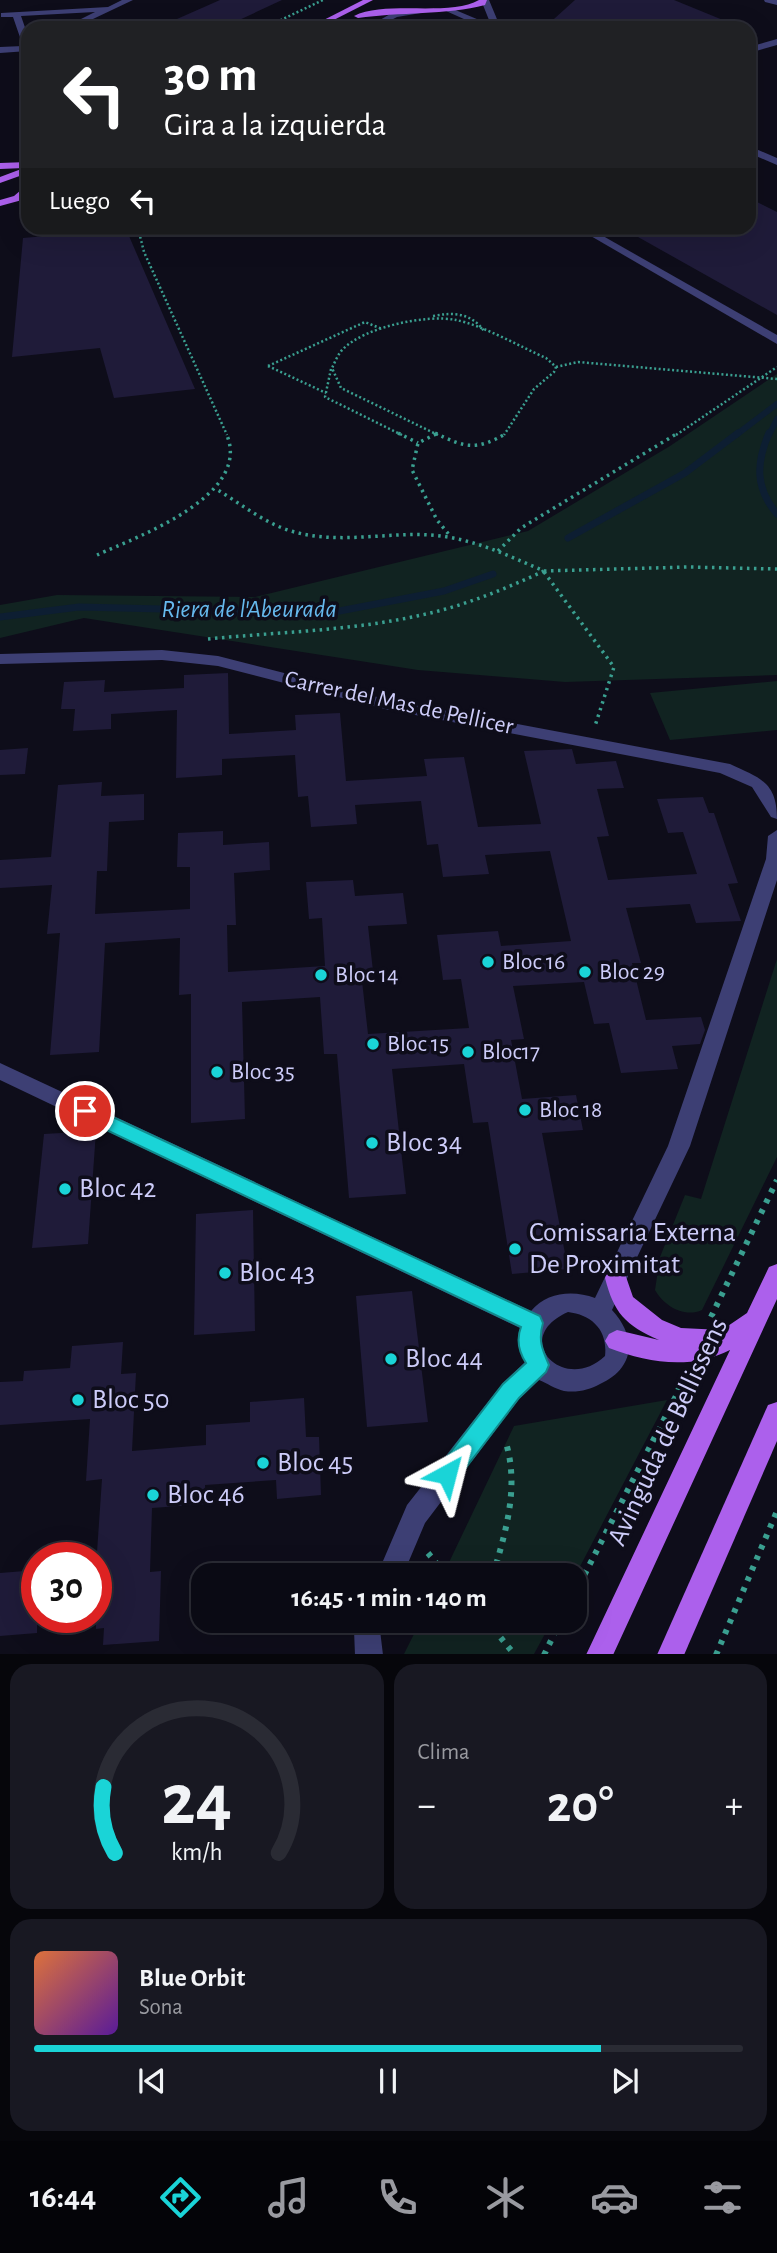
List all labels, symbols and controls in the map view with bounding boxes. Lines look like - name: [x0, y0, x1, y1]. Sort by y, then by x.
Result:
- icon: left: [49, 49, 140, 140]
- text: 30 m: [164, 51, 258, 100]
- text: Gira a la izquierda: [164, 109, 386, 141]
- icon: left: [124, 182, 162, 220]
- text: Luego: [49, 188, 110, 214]
- water label: Riera de l'Abeurada: [161, 596, 337, 622]
- street label: Carrer del Mas de Pellicer: [282, 667, 516, 739]
- place label: Bloc 16: [502, 950, 565, 974]
- marker: Bloc 16: [480, 954, 496, 970]
- place label: Bloc 29: [599, 960, 665, 984]
- place label: Bloc 14: [335, 963, 399, 987]
- marker: Bloc 29: [577, 964, 593, 980]
- marker: Bloc 14: [313, 967, 329, 983]
- place label: Bloc 15: [387, 1032, 449, 1056]
- marker: Bloc 15: [365, 1036, 381, 1052]
- place label: Bloc17: [482, 1040, 540, 1064]
- marker: Bloc17: [460, 1044, 476, 1060]
- place label: Bloc 35: [231, 1060, 295, 1084]
- marker: Bloc 35: [209, 1064, 225, 1080]
- pin: [55, 1081, 115, 1141]
- icon: arrive: [66, 1092, 104, 1130]
- place label: Bloc 18: [539, 1098, 602, 1122]
- marker: Bloc 18: [517, 1102, 533, 1118]
- place label: Bloc 34: [386, 1129, 462, 1157]
- marker: Bloc 34: [364, 1135, 380, 1151]
- place label: Bloc 42: [79, 1175, 156, 1203]
- marker: Bloc 42: [57, 1181, 73, 1197]
- place label: Comissaria Externa De Proximitat: [529, 1219, 736, 1279]
- marker: Comissaria Externa De Proximitat: [507, 1241, 523, 1257]
- place label: Bloc 43: [239, 1259, 315, 1287]
- marker: Bloc 43: [217, 1265, 233, 1281]
- street label: Avinguda de Bellissens: [603, 1314, 733, 1550]
- place label: Bloc 44: [405, 1345, 483, 1373]
- marker: Bloc 44: [383, 1351, 399, 1367]
- place label: Bloc 50: [92, 1386, 170, 1414]
- marker: Bloc 50: [70, 1392, 86, 1408]
- position arrow: [410, 1437, 484, 1511]
- place label: Bloc 45: [277, 1449, 353, 1477]
- marker: Bloc 45: [255, 1455, 271, 1471]
- place label: Bloc 46: [167, 1481, 245, 1509]
- marker: Bloc 46: [145, 1487, 161, 1503]
- speed limit sign: 30: [21, 1542, 112, 1633]
- text: 16:45 · 1 min · 140 m: [291, 1585, 487, 1611]
- text: Clima: [418, 1741, 470, 1764]
- text: 24: [161, 1765, 232, 1838]
- text: 20°: [547, 1779, 614, 1831]
- text: −: [418, 1787, 436, 1825]
- text: +: [725, 1787, 743, 1825]
- text: km/h: [171, 1839, 223, 1864]
- text: Blue Orbit: [139, 1965, 245, 1991]
- text: Sona: [139, 1996, 183, 2019]
- icon: previous: [133, 2062, 171, 2100]
- icon: pause: [369, 2062, 407, 2100]
- icon: next: [606, 2062, 644, 2100]
- icon: directions: [156, 2173, 205, 2222]
- icon: music: [264, 2173, 313, 2222]
- icon: phone: [373, 2173, 422, 2222]
- icon: climate: [481, 2173, 530, 2222]
- icon: car: [590, 2173, 639, 2222]
- icon: filters: [698, 2173, 747, 2222]
- text: 16:44: [30, 2181, 96, 2213]

